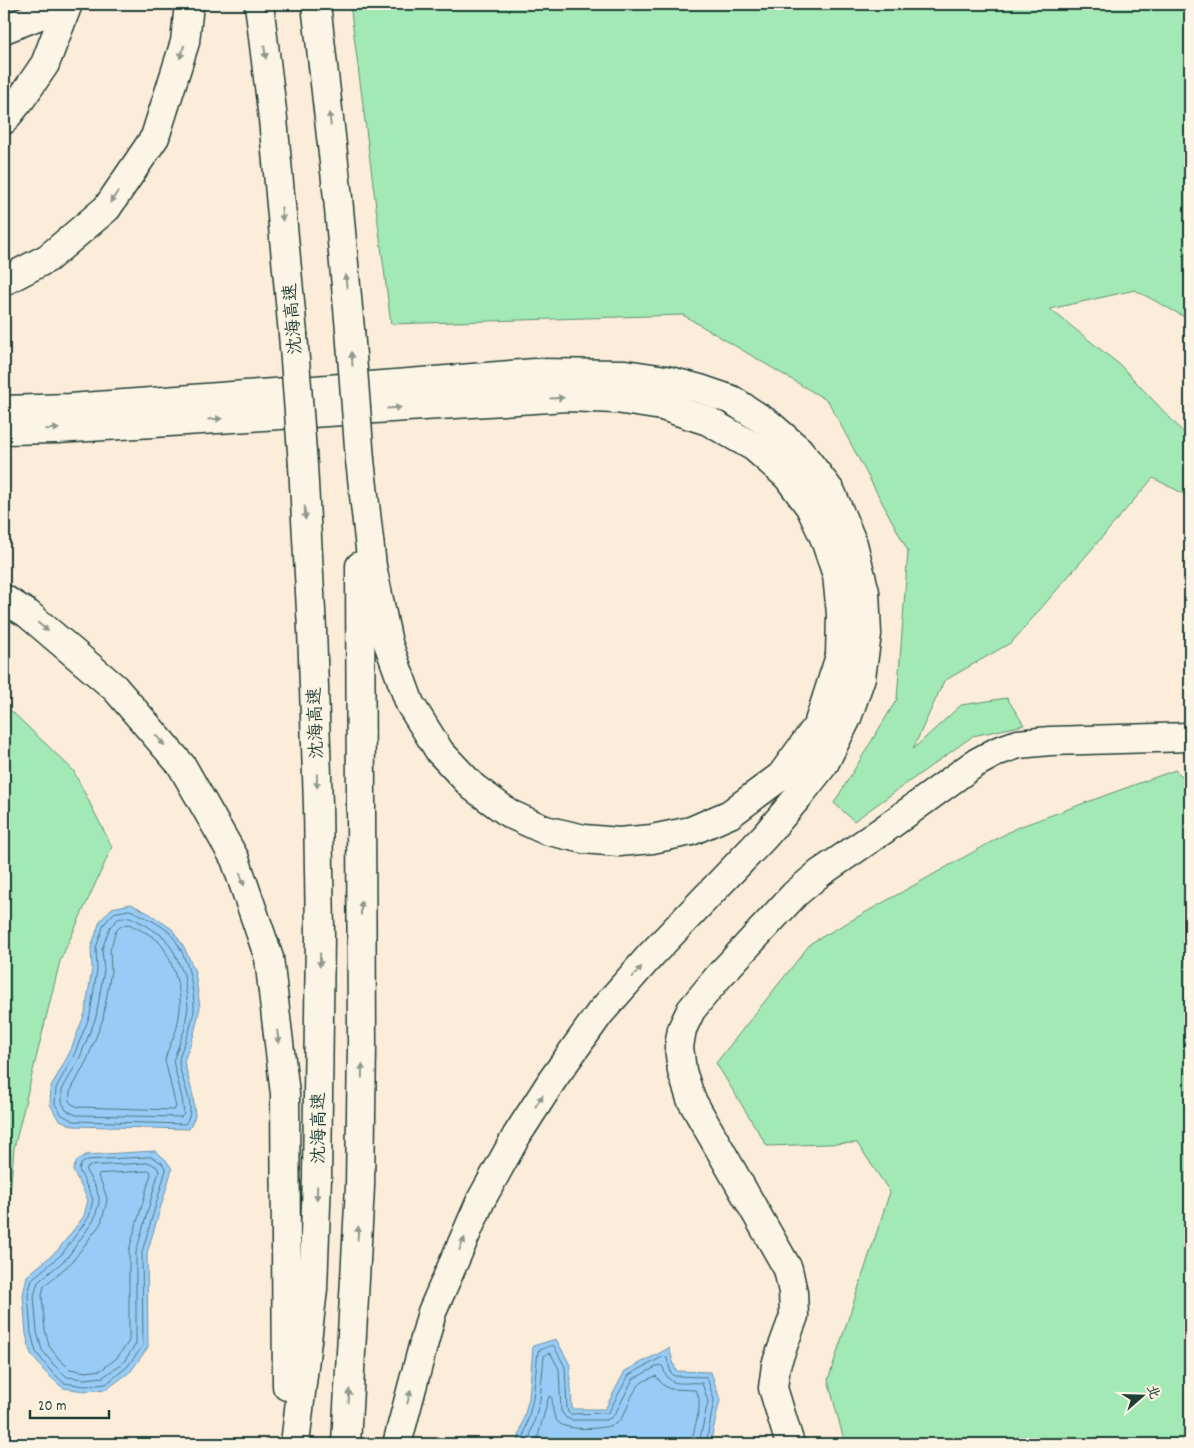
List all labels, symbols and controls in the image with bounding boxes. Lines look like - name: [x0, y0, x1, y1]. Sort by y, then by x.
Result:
- one-way arrow: [178, 44, 186, 59]
- one-way arrow: [261, 44, 269, 60]
- one-way arrow: [326, 111, 334, 127]
- one-way arrow: [109, 191, 119, 204]
- one-way arrow: [278, 206, 286, 222]
- one-way arrow: [341, 273, 349, 289]
- street label: 沈海高速: [279, 282, 310, 356]
- one-way arrow: [348, 351, 356, 367]
- one-way arrow: [549, 393, 565, 401]
- one-way arrow: [387, 403, 403, 411]
- one-way arrow: [207, 415, 223, 423]
- one-way arrow: [45, 425, 61, 433]
- one-way arrow: [302, 506, 310, 522]
- one-way arrow: [36, 622, 49, 633]
- street label: 沈海高速: [304, 686, 331, 759]
- one-way arrow: [154, 733, 165, 746]
- one-way arrow: [313, 773, 321, 789]
- one-way arrow: [238, 872, 246, 887]
- one-way arrow: [357, 900, 365, 916]
- one-way arrow: [316, 953, 324, 969]
- one-way arrow: [631, 965, 642, 978]
- one-way arrow: [274, 1029, 282, 1045]
- one-way arrow: [358, 1063, 366, 1079]
- street label: 沈海高速: [308, 1092, 333, 1164]
- one-way arrow: [534, 1094, 543, 1108]
- one-way arrow: [312, 1185, 320, 1201]
- one-way arrow: [354, 1225, 362, 1241]
- one-way arrow: [458, 1237, 466, 1251]
- north arrow: [1116, 1370, 1166, 1420]
- text: 北: [1141, 1382, 1164, 1402]
- one-way arrow: [346, 1387, 354, 1403]
- scale bar: [30, 1388, 109, 1420]
- one-way arrow: [405, 1390, 413, 1405]
- text: 20 m: [38, 1396, 66, 1418]

